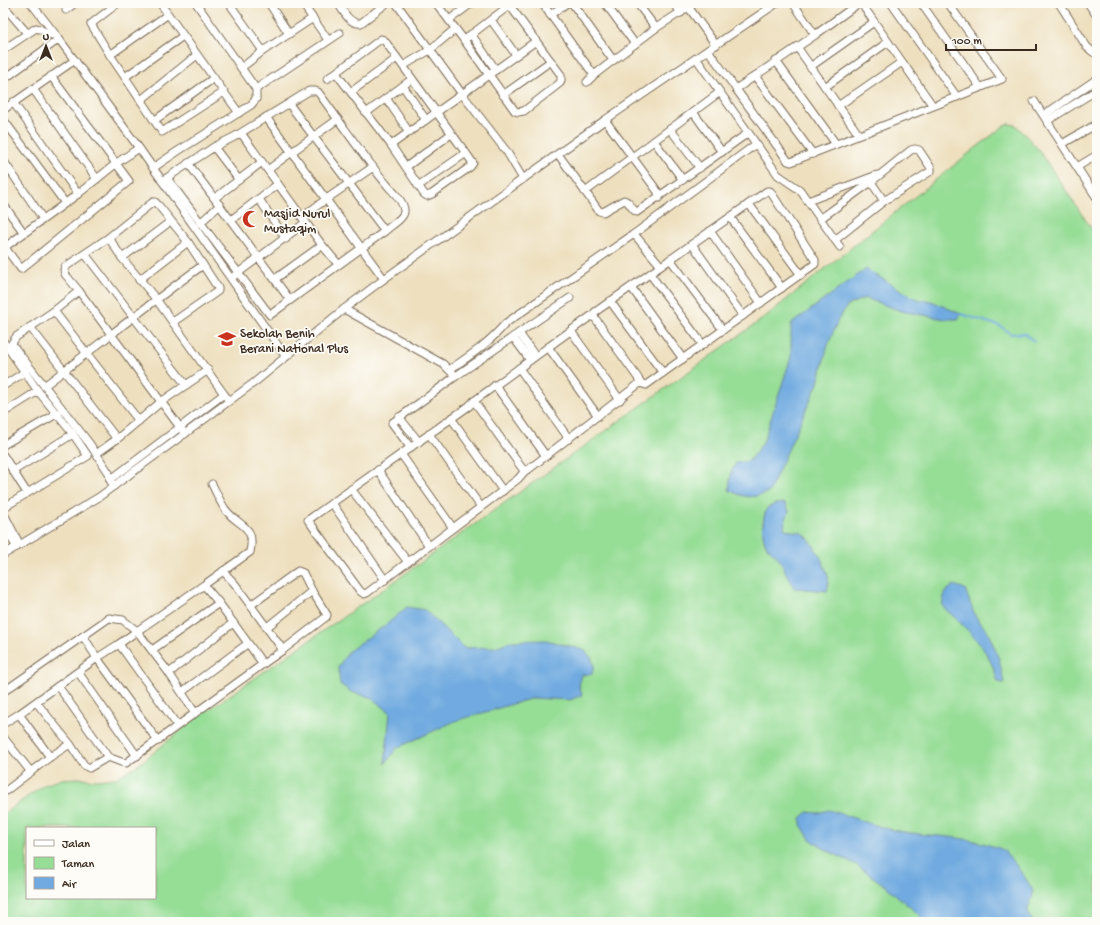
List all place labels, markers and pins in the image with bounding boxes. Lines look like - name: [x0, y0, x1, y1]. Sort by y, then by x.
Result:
- place label: Masjid Nurul Mustaqim: [264, 207, 331, 237]
- mosque icon: Masjid Nurul Mustaqim: [241, 209, 261, 229]
- place label: Sekolah Benih Berani National Plus: [239, 327, 349, 357]
- school or university icon: Sekolah Benih Berani National Plus: [217, 329, 237, 349]

